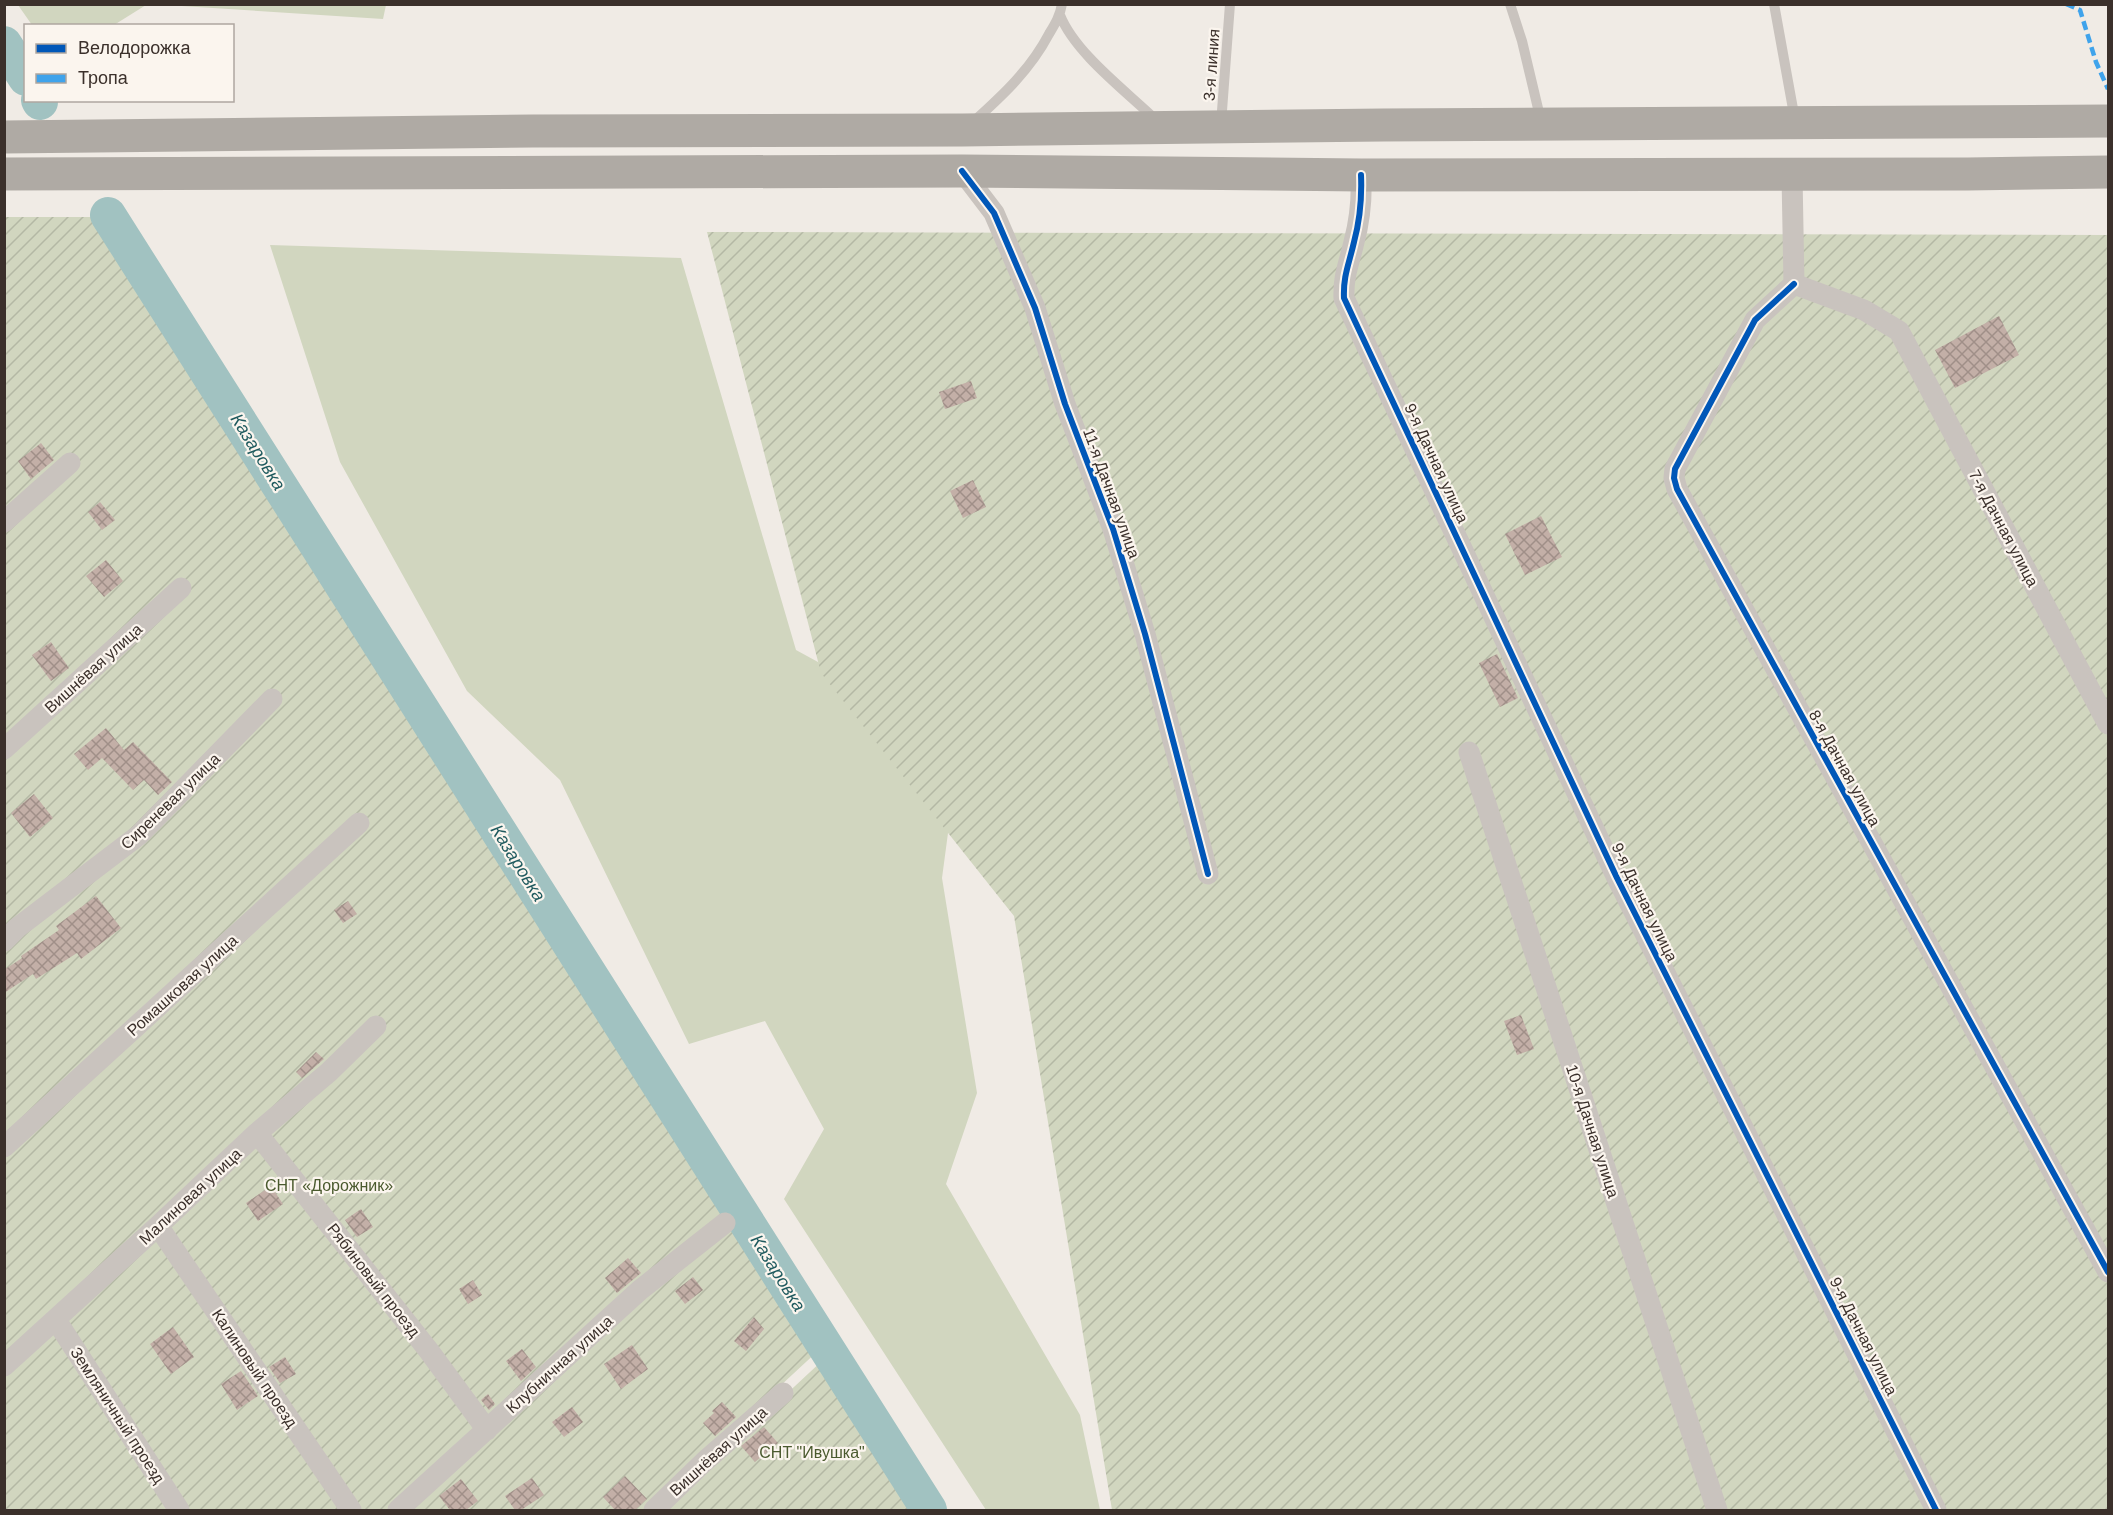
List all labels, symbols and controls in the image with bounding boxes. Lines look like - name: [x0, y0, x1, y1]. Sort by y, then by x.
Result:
- legend: [24, 24, 234, 102]
- street label: 3-я линия: [1201, 29, 1222, 102]
- text: Велодорожка: [78, 38, 191, 58]
- text: Тропа: [78, 68, 129, 88]
- street label: 9-я Дачная улица: [1401, 401, 1472, 526]
- water label: Казаровка: [227, 410, 289, 494]
- street label: 11-я Дачная улица: [1080, 426, 1143, 561]
- street label: 7-я Дачная улица: [1966, 467, 2042, 590]
- street label: Вишнёвая улица: [41, 620, 145, 716]
- street label: 8-я Дачная улица: [1806, 707, 1884, 829]
- street label: Сиреневая улица: [118, 750, 223, 853]
- water label: Казаровка: [487, 821, 549, 905]
- street label: 9-я Дачная улица: [1608, 840, 1681, 964]
- street label: Ромашковая улица: [124, 931, 241, 1039]
- street label: 10-я Дачная улица: [1563, 1063, 1622, 1200]
- street label: Малиновая улица: [136, 1145, 245, 1248]
- park label: СНТ «Дорожник»: [265, 1177, 393, 1194]
- street label: Рябиновый проезд: [324, 1220, 424, 1341]
- water label: Казаровка: [747, 1231, 809, 1315]
- street label: 9-я Дачная улица: [1826, 1275, 1901, 1398]
- street label: Калиновый проезд: [209, 1306, 301, 1431]
- street label: Клубничная улица: [503, 1312, 616, 1417]
- street label: Земляничный проезд: [67, 1344, 168, 1487]
- street label: Вишнёвая улица: [666, 1403, 770, 1499]
- park label: СНТ "Ивушка": [759, 1444, 865, 1461]

